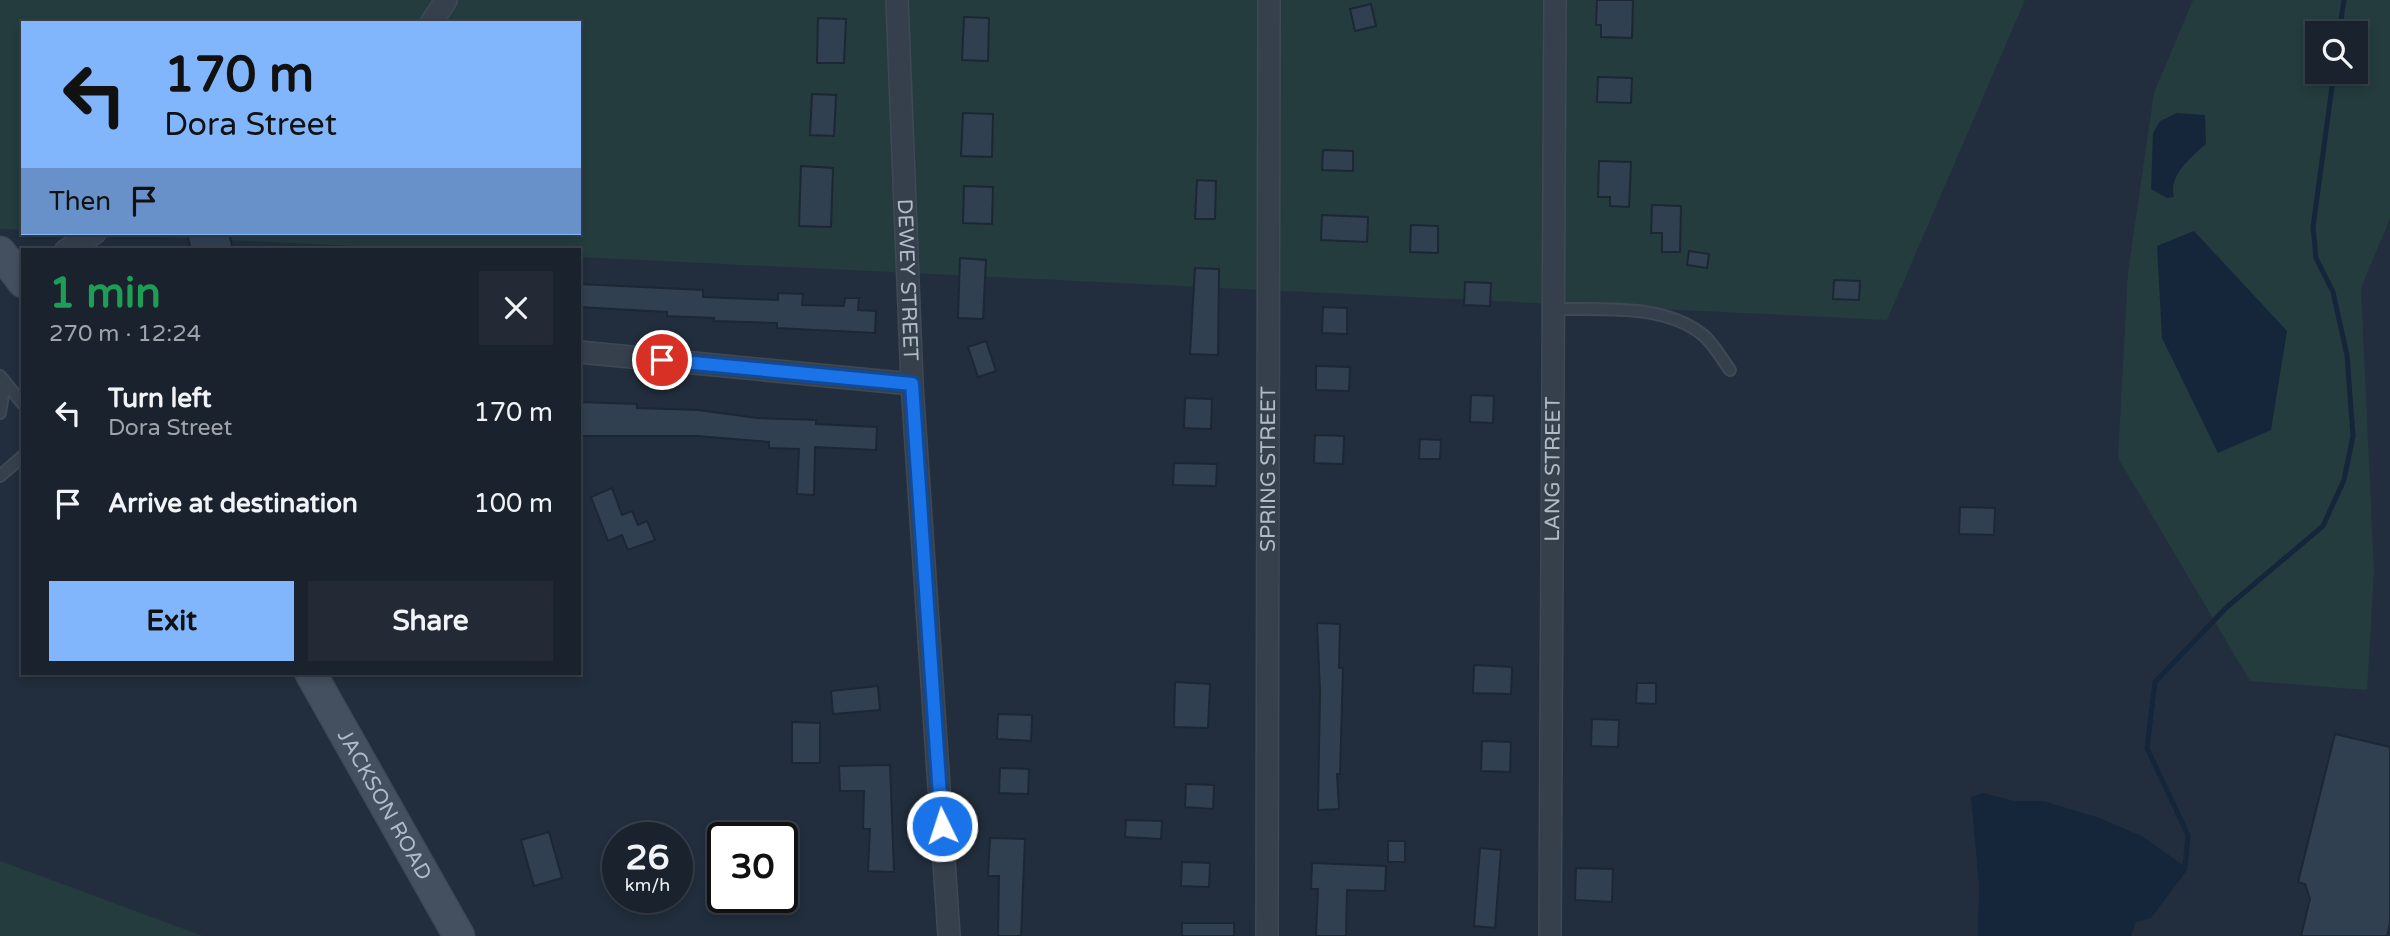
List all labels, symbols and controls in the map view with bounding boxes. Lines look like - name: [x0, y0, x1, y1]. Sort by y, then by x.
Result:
- map controls: [2305, 21, 2368, 84]
- button: search: [2305, 21, 2368, 84]
- text: 170 m: [164, 46, 314, 105]
- icon: left: [49, 49, 140, 140]
- text: Dora Street: [164, 106, 337, 144]
- icon: arrive: [125, 182, 163, 220]
- text: Then: [49, 186, 111, 217]
- street label: DEWEY STREET: [892, 198, 923, 362]
- text: 1 min: [49, 268, 161, 319]
- button: close: [479, 271, 553, 345]
- text: 270 m · 12:24: [49, 320, 201, 348]
- pin: [632, 330, 692, 390]
- icon: arrive: [643, 341, 681, 379]
- text: Turn left: [108, 383, 211, 414]
- street label: SPRING STREET: [1256, 386, 1281, 552]
- icon: left: [49, 394, 87, 432]
- street label: LANG STREET: [1540, 396, 1566, 542]
- text: 170 m: [473, 397, 553, 428]
- text: Dora Street: [108, 414, 232, 442]
- icon: arrive: [49, 485, 87, 523]
- text: Arrive at destination: [108, 488, 358, 519]
- text: 100 m: [473, 488, 553, 519]
- button: Exit: [49, 581, 294, 661]
- button: Share: [308, 581, 553, 661]
- street label: JACKSON ROAD: [332, 725, 437, 885]
- position arrow: [905, 789, 979, 863]
- speed limit sign: 30: [707, 822, 798, 913]
- text: 26: [626, 837, 669, 879]
- text: km/h: [625, 874, 670, 896]

